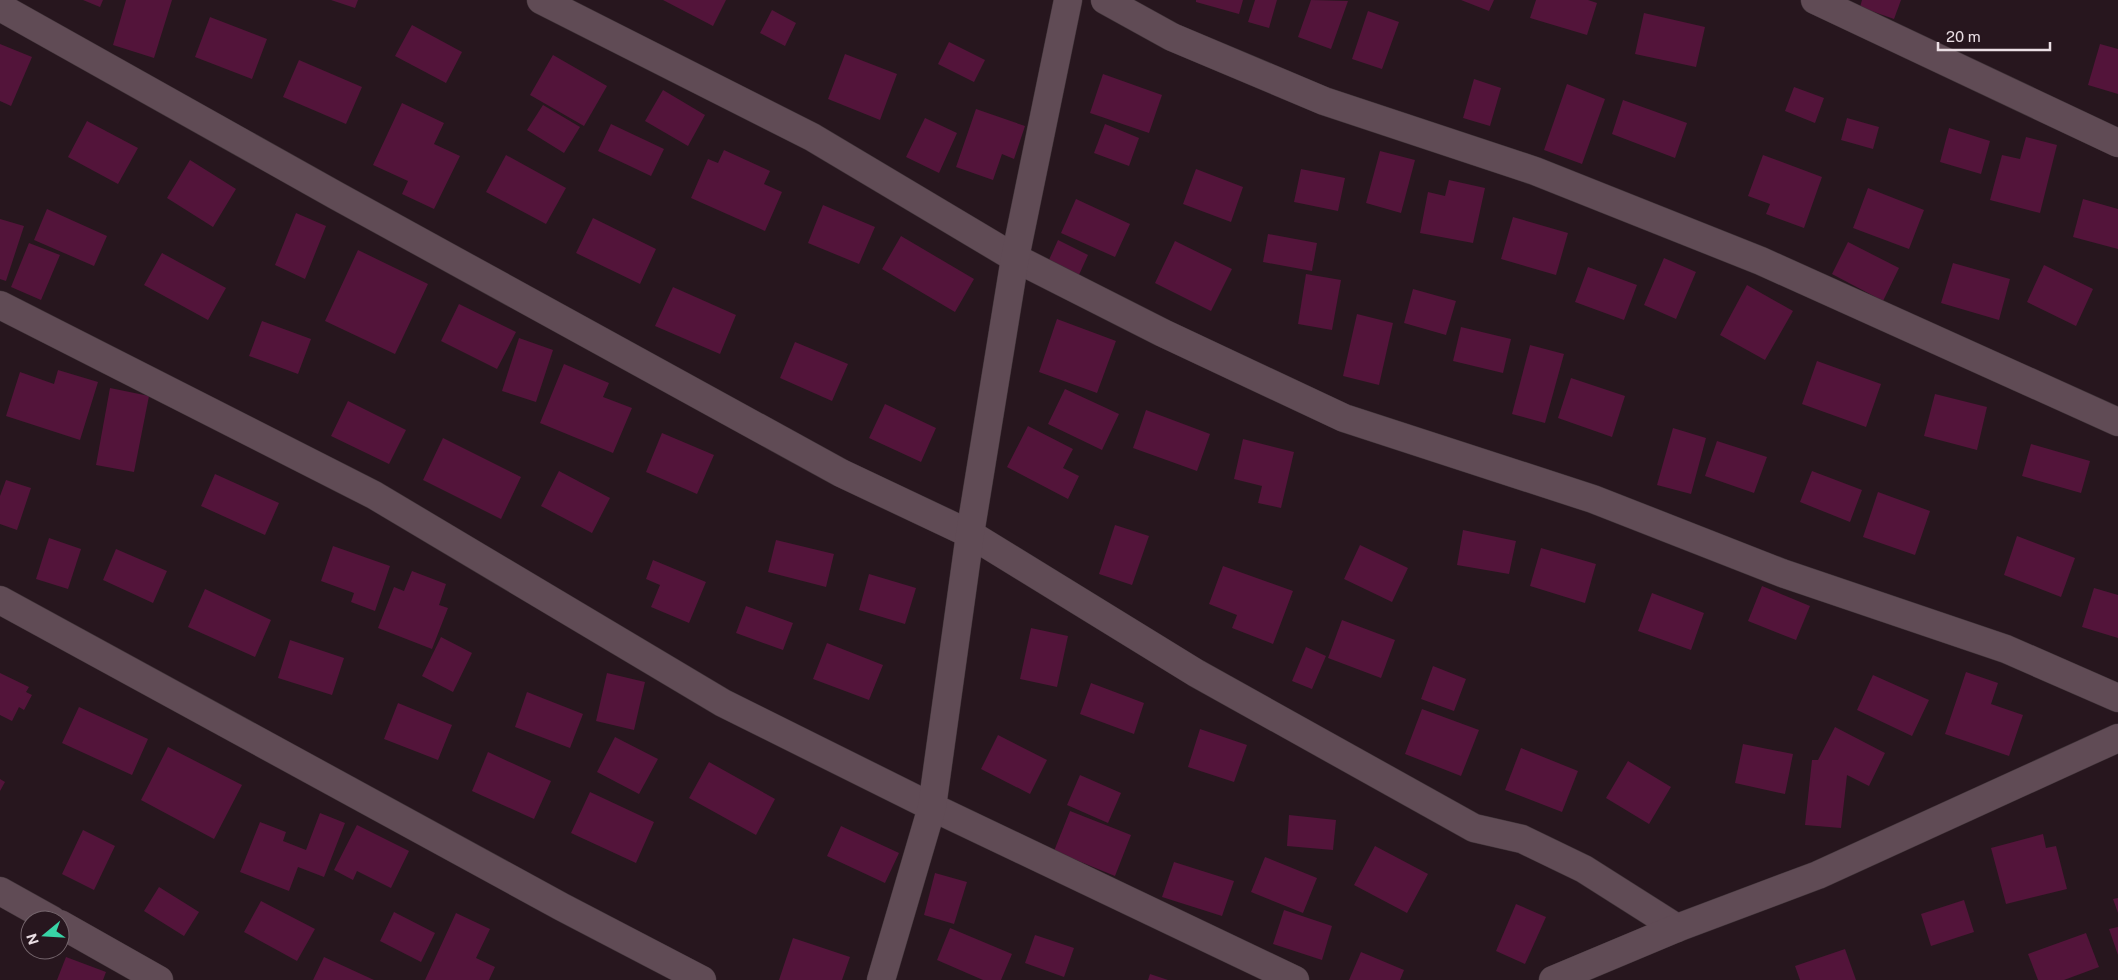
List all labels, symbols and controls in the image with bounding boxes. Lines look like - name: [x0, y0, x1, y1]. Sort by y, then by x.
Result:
- scale bar: [1938, 20, 2050, 52]
- text: 20 m: [1946, 28, 1981, 45]
- north arrow: [20, 910, 70, 960]
- text: N: [23, 931, 42, 947]

